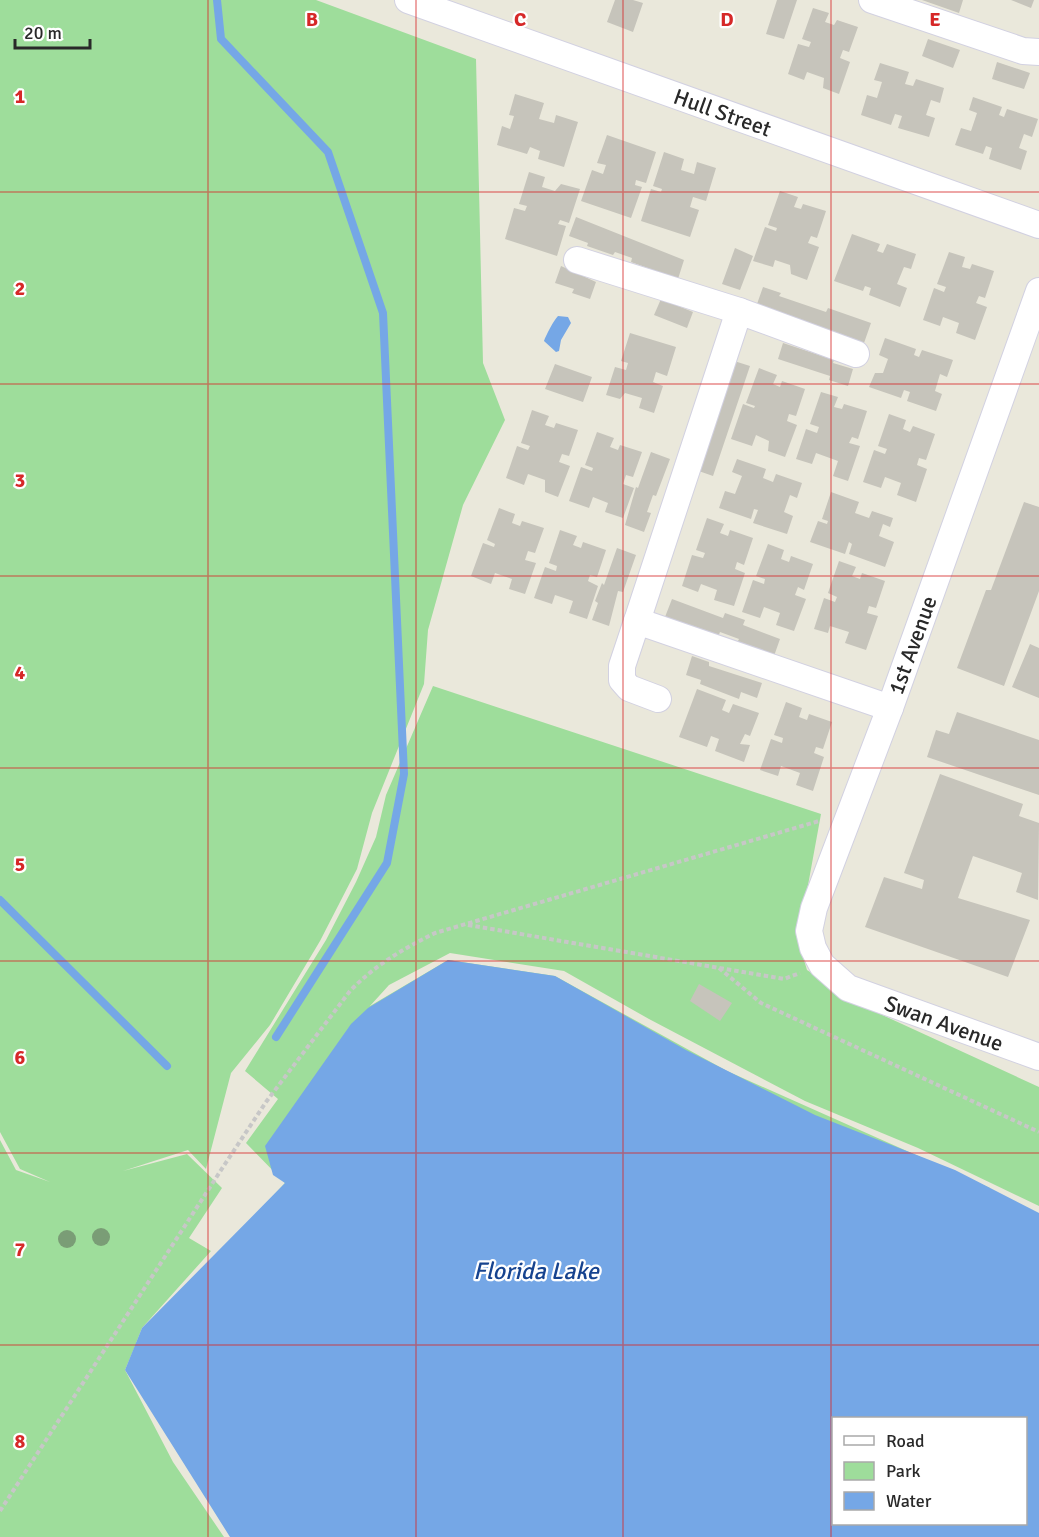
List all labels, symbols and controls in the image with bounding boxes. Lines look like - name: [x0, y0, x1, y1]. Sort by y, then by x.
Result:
- text: B: [306, 7, 318, 32]
- text: C: [514, 7, 526, 32]
- text: D: [720, 7, 734, 32]
- text: E: [929, 7, 941, 32]
- scale bar: [15, 12, 90, 50]
- text: 20 m: [24, 22, 62, 44]
- street label: Hull Street: [670, 83, 775, 143]
- text: 1: [15, 84, 26, 109]
- text: 2: [15, 276, 25, 301]
- text: 3: [15, 468, 25, 493]
- street label: 1st Avenue: [882, 592, 943, 698]
- text: 4: [15, 660, 26, 685]
- text: 5: [15, 852, 25, 877]
- street label: Swan Avenue: [881, 989, 1007, 1057]
- text: 6: [15, 1045, 26, 1070]
- text: 7: [15, 1237, 26, 1262]
- water label: Florida Lake: [473, 1256, 600, 1286]
- legend: [832, 1417, 1027, 1525]
- text: 8: [15, 1429, 26, 1454]
- text: Road: [886, 1430, 925, 1452]
- text: Park: [886, 1460, 921, 1482]
- text: Water: [886, 1490, 932, 1512]

